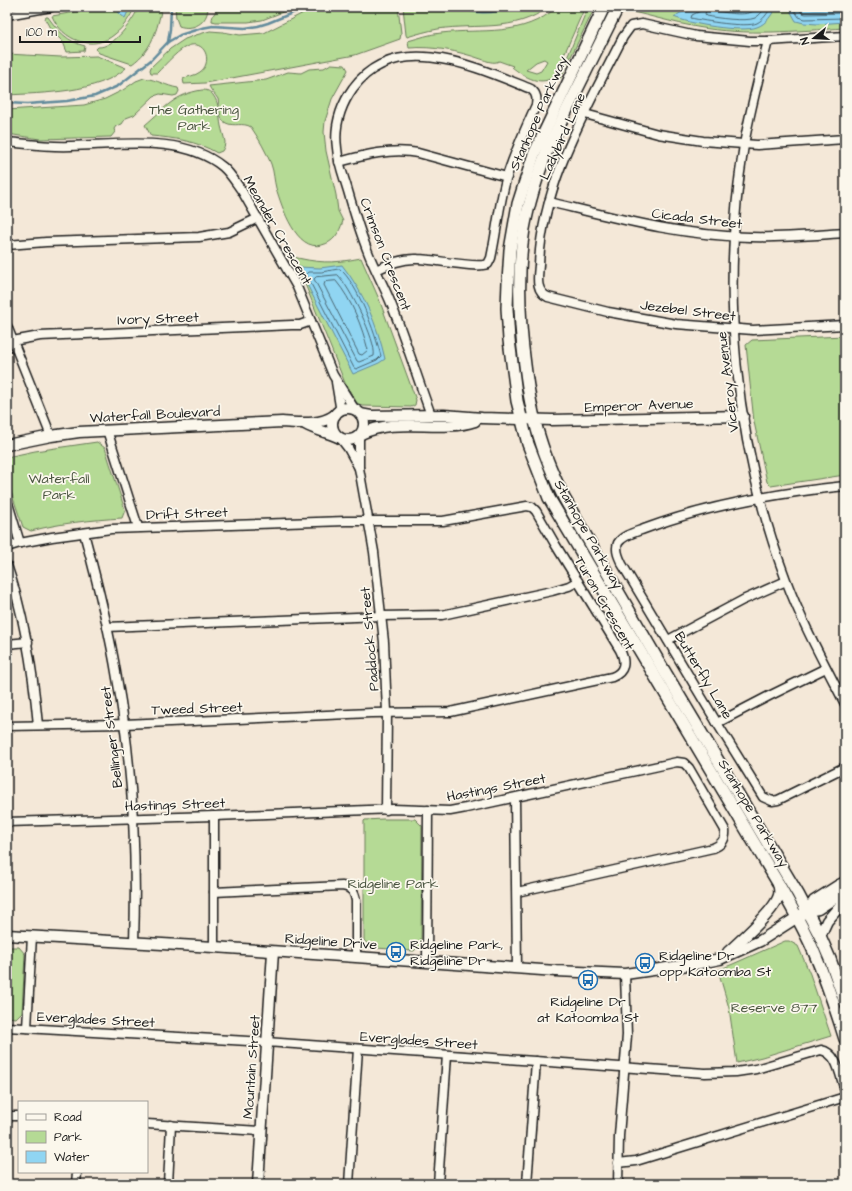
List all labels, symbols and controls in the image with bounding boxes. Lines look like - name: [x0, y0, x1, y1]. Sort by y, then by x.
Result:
- scale bar: [20, 18, 140, 44]
- north arrow: [794, 18, 834, 58]
- text: 100 m: [26, 24, 57, 41]
- text: N: [797, 35, 813, 47]
- street label: Stanhope Parkway: [505, 53, 573, 174]
- street label: Ladybird Lane: [535, 89, 591, 183]
- park label: The Gathering Park: [149, 100, 239, 136]
- street label: Meander Crescent: [238, 172, 317, 289]
- street label: Crimson Crescent: [354, 195, 416, 314]
- street label: Cicada Street: [650, 204, 744, 235]
- street label: Jezebel Street: [639, 295, 737, 327]
- street label: Ivory Street: [117, 308, 199, 330]
- street label: Viceroy Avenue: [712, 330, 744, 434]
- street label: Emperor Avenue: [584, 394, 694, 418]
- street label: Waterfall Boulevard: [89, 402, 221, 428]
- park label: Waterfall Park: [28, 469, 90, 505]
- street label: Stanhope Parkway: [549, 476, 628, 593]
- street label: Drift Street: [146, 503, 229, 525]
- street label: Turon Crescent: [569, 553, 639, 654]
- street label: Paddock Street: [355, 586, 385, 692]
- street label: Butterfly Lane: [669, 628, 737, 723]
- street label: Bellinger Street: [96, 685, 128, 789]
- street label: Tweed Street: [151, 697, 243, 721]
- street label: Stanhope Parkway: [713, 756, 794, 872]
- street label: Hastings Street: [445, 769, 548, 807]
- street label: Hastings Street: [124, 793, 226, 817]
- park label: Ridgeline Park: [348, 874, 439, 894]
- street label: Ridgeline Drive: [284, 929, 378, 955]
- place label: Ridgeline Park, Ridgeline Dr: [410, 935, 503, 971]
- bus stop icon: Ridgeline Park, Ridgeline Dr: [385, 941, 407, 963]
- place label: Ridgeline Dr opp Katoomba St: [659, 946, 772, 982]
- bus stop icon: Ridgeline Dr opp Katoomba St: [634, 952, 656, 974]
- bus stop icon: Ridgeline Dr at Katoomba St: [577, 969, 599, 991]
- place label: Ridgeline Dr at Katoomba St: [537, 992, 639, 1028]
- park label: Reserve 877: [731, 998, 818, 1018]
- street label: Everglades Street: [37, 1007, 156, 1033]
- street label: Mountain Street: [238, 1014, 266, 1120]
- street label: Everglades Street: [359, 1027, 479, 1055]
- legend: [18, 1101, 148, 1173]
- text: Road: [54, 1109, 82, 1126]
- text: Park: [54, 1129, 82, 1146]
- text: Water: [54, 1149, 90, 1166]

